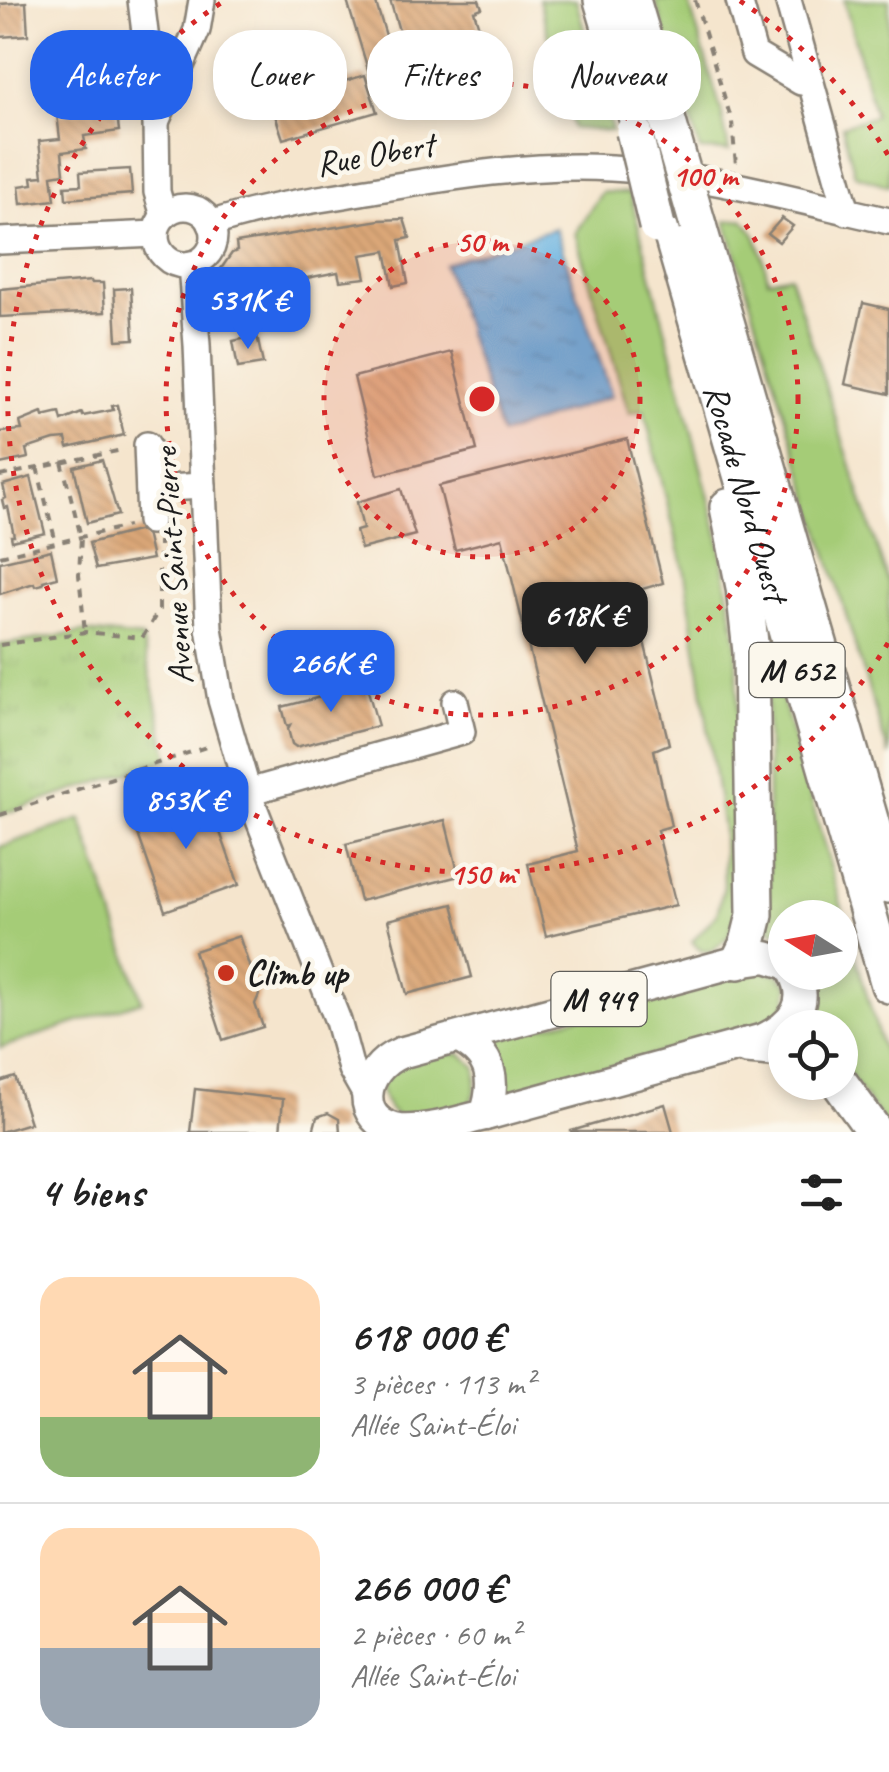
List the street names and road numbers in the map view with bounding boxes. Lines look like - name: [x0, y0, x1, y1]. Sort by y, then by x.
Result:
- street label: Rue Obert: [313, 121, 442, 186]
- street label: Rocade Nord Ouest: [694, 379, 801, 611]
- street label: Avenue Saint-Pierre: [142, 443, 204, 686]
- road number: M 652: [750, 643, 844, 697]
- road number: M 949: [552, 972, 646, 1026]

